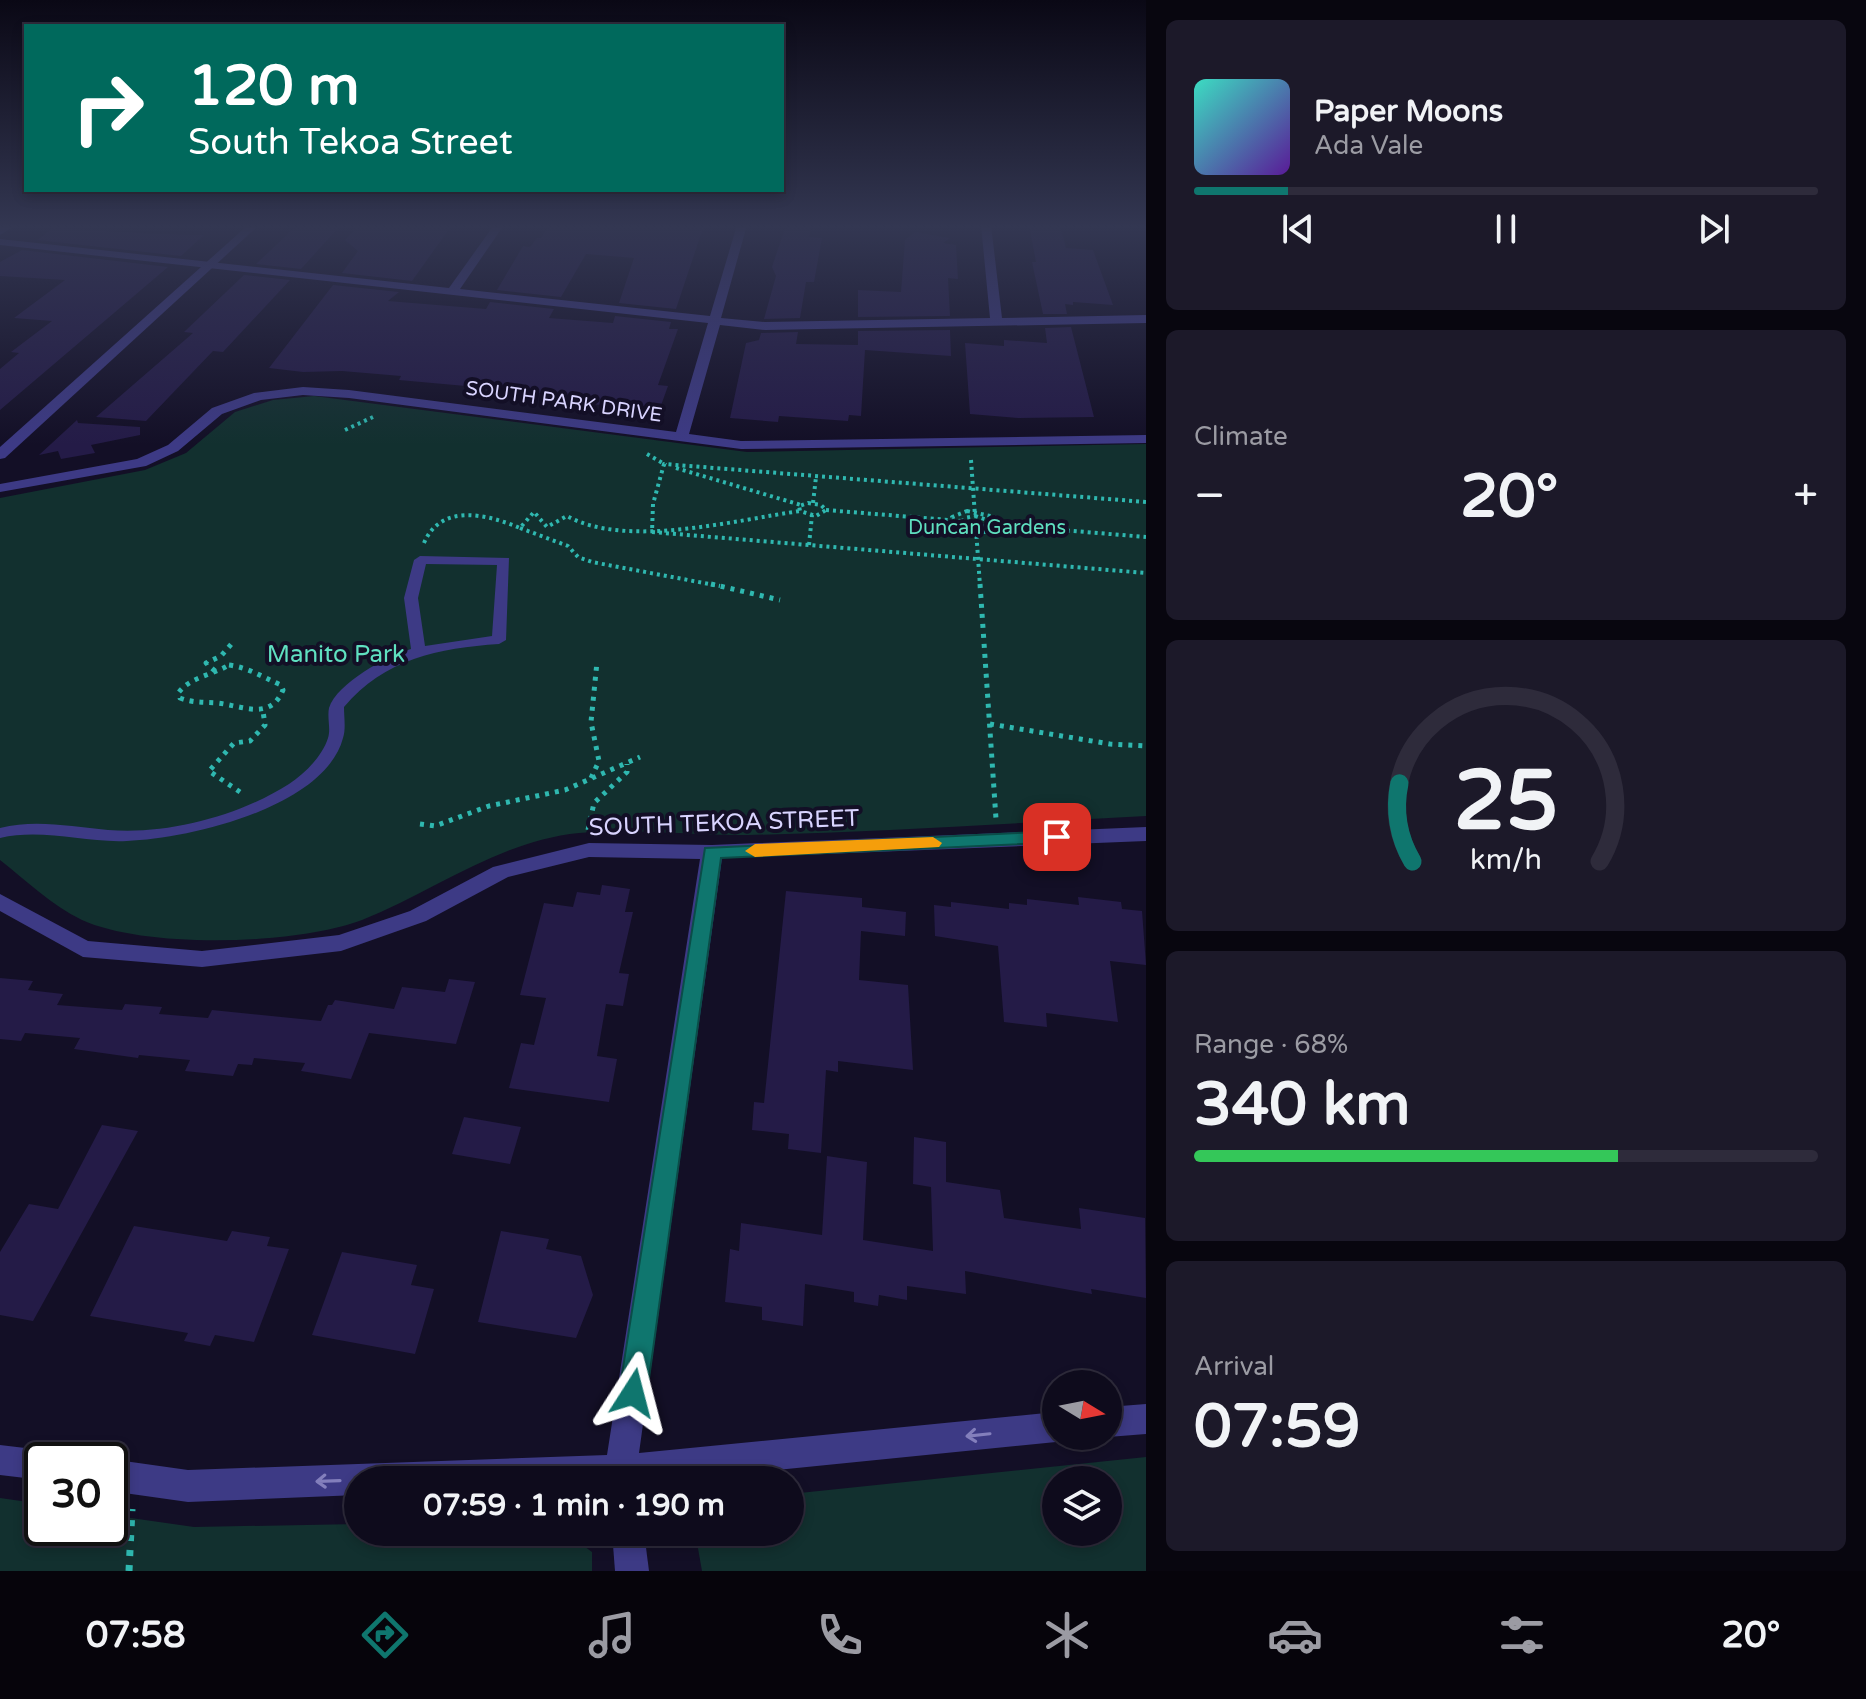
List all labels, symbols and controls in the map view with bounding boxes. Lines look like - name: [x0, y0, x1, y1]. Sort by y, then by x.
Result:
- text: 120 m: [188, 53, 359, 120]
- icon: right: [56, 56, 160, 160]
- text: Paper Moons: [1314, 93, 1503, 130]
- text: South Tekoa Street: [188, 121, 513, 164]
- text: Ada Vale: [1314, 130, 1423, 161]
- icon: previous: [1276, 207, 1320, 251]
- icon: pause: [1484, 207, 1528, 251]
- icon: next: [1692, 207, 1736, 251]
- street label: SOUTH PARK DRIVE: [464, 376, 664, 428]
- text: Climate: [1194, 421, 1288, 452]
- text: 20°: [1460, 461, 1558, 533]
- text: −: [1194, 470, 1225, 523]
- text: +: [1793, 470, 1818, 523]
- park label: Duncan Gardens: [908, 516, 1066, 540]
- park label: Manito Park: [267, 640, 405, 669]
- text: 25: [1454, 751, 1558, 851]
- pin: [1023, 803, 1091, 871]
- street label: SOUTH TEKOA STREET: [588, 804, 860, 842]
- icon: arrive: [1035, 815, 1079, 859]
- text: km/h: [1470, 843, 1542, 877]
- text: Range · 68%: [1194, 1029, 1348, 1060]
- text: 340 km: [1194, 1069, 1410, 1141]
- position arrow: [591, 1351, 675, 1435]
- text: Arrival: [1194, 1351, 1274, 1382]
- north arrow: [1042, 1370, 1122, 1450]
- map controls: [1042, 1370, 1122, 1546]
- text: 07:59: [1194, 1391, 1360, 1463]
- one-way arrow: [965, 1428, 992, 1443]
- speed limit sign: 30: [24, 1442, 128, 1546]
- button: layers: [1042, 1466, 1122, 1546]
- one-way arrow: [315, 1473, 342, 1488]
- text: 07:59 · 1 min · 190 m: [423, 1487, 725, 1524]
- icon: directions: [357, 1607, 413, 1663]
- icon: music: [584, 1607, 640, 1663]
- icon: phone: [812, 1607, 868, 1663]
- icon: climate: [1039, 1607, 1095, 1663]
- icon: car: [1267, 1607, 1323, 1663]
- icon: filters: [1494, 1607, 1550, 1663]
- text: 07:58: [86, 1614, 186, 1657]
- text: 20°: [1721, 1614, 1780, 1657]

